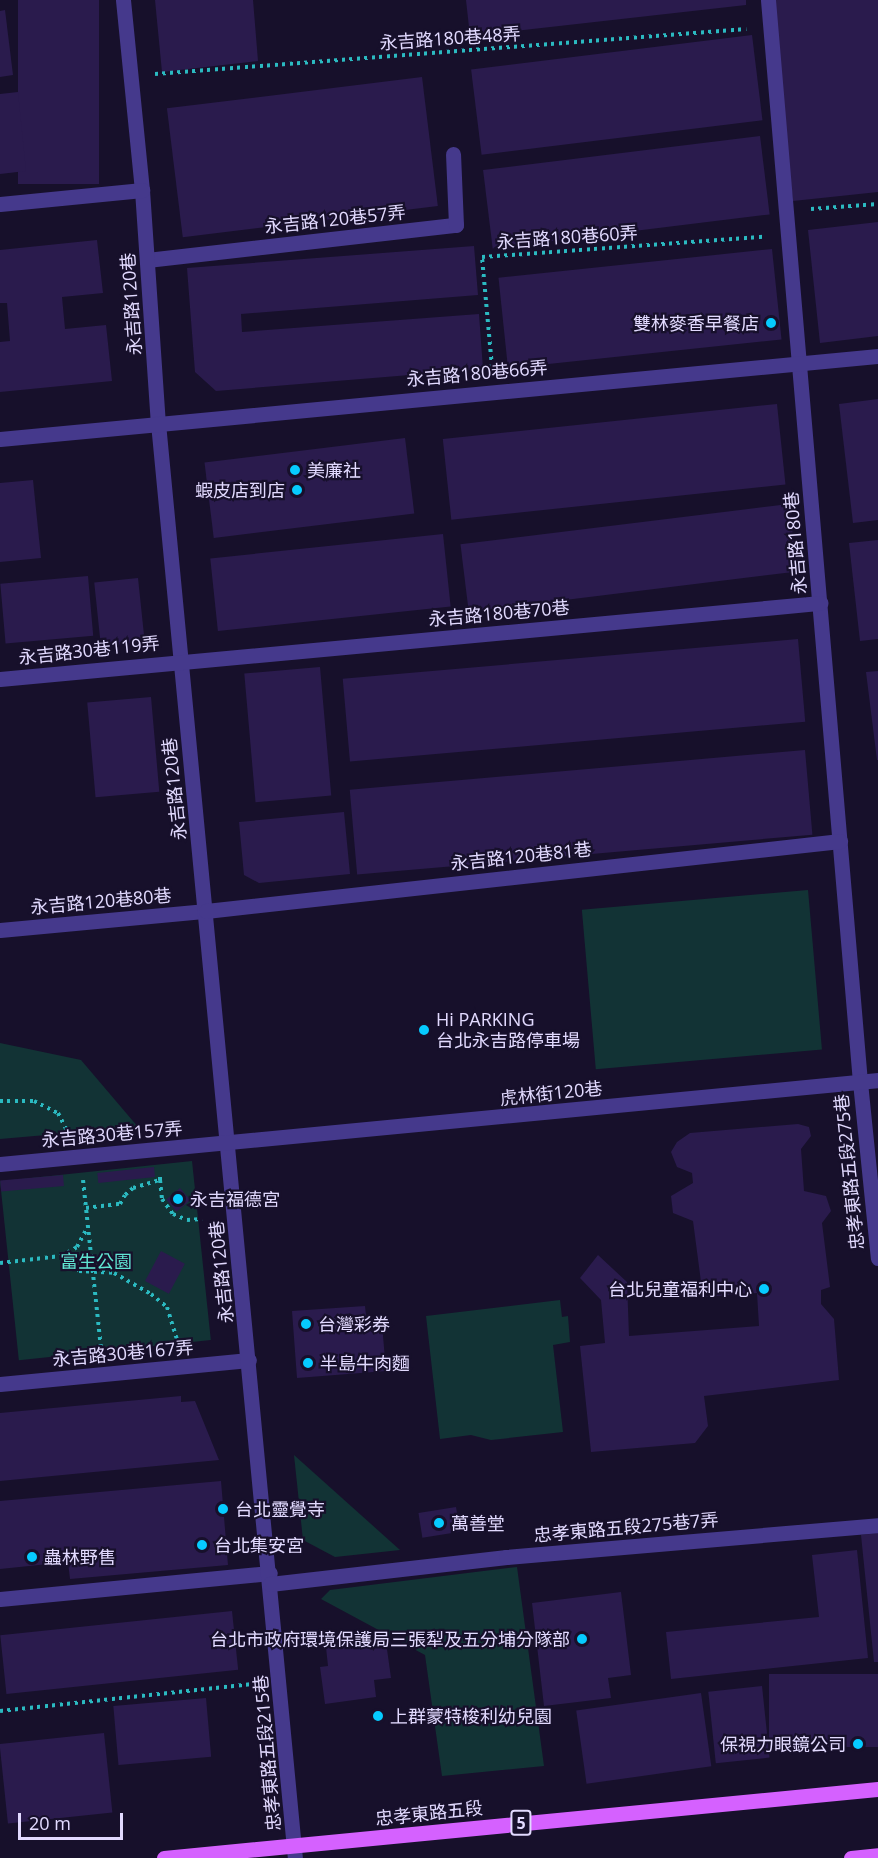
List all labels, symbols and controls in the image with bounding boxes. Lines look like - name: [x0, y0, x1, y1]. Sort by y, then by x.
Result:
- street label: 永吉路180巷48弄: [379, 22, 521, 54]
- street label: 永吉路120巷57弄: [264, 201, 406, 237]
- street label: 永吉路180巷60弄: [496, 221, 638, 253]
- street label: 永吉路120巷: [117, 252, 145, 356]
- place label: 雙林麥香早餐店: [633, 312, 759, 334]
- marker: 雙林麥香早餐店: [764, 316, 778, 330]
- street label: 永吉路180巷66弄: [406, 356, 548, 390]
- place label: 美廉社: [307, 459, 361, 481]
- marker: 美廉社: [288, 463, 302, 477]
- place label: 蝦皮店到店: [195, 479, 285, 501]
- marker: 蝦皮店到店: [290, 483, 304, 497]
- street label: 永吉路180巷: [780, 491, 810, 595]
- street label: 永吉路180巷70巷: [428, 596, 570, 630]
- street label: 永吉路30巷119弄: [18, 632, 160, 668]
- street label: 永吉路120巷: [158, 737, 190, 841]
- street label: 永吉路120巷81巷: [450, 838, 592, 874]
- street label: 永吉路120巷80巷: [30, 884, 172, 918]
- place label: Hi PARKING 台北永吉路停車場: [436, 1009, 580, 1052]
- marker: Hi PARKING 台北永吉路停車場: [417, 1023, 431, 1037]
- street label: 虎林街120巷: [499, 1077, 603, 1109]
- street label: 忠孝東路五段275巷: [830, 1093, 868, 1251]
- street label: 永吉路30巷157弄: [41, 1117, 183, 1151]
- place label: 永吉福德宮: [190, 1188, 280, 1210]
- marker: 永吉福德宮: [171, 1192, 185, 1206]
- street label: 永吉路120巷: [205, 1220, 237, 1324]
- park label: 富生公園: [60, 1250, 132, 1272]
- place label: 台北兒童福利中心: [608, 1278, 752, 1300]
- marker: 台北兒童福利中心: [757, 1282, 771, 1296]
- place label: 台灣彩券: [318, 1313, 390, 1335]
- marker: 台灣彩券: [299, 1317, 313, 1331]
- street label: 永吉路30巷167弄: [52, 1336, 194, 1370]
- place label: 半島牛肉麵: [320, 1352, 410, 1374]
- marker: 半島牛肉麵: [301, 1356, 315, 1370]
- place label: 台北靈覺寺: [235, 1498, 325, 1520]
- marker: 台北靈覺寺: [216, 1502, 230, 1516]
- street label: 忠孝東路五段275巷7弄: [533, 1508, 719, 1546]
- place label: 萬善堂: [451, 1512, 505, 1534]
- marker: 萬善堂: [432, 1516, 446, 1530]
- place label: 台北集安宮: [214, 1534, 304, 1556]
- marker: 台北集安宮: [195, 1538, 209, 1552]
- place label: 蟲林野售: [44, 1546, 116, 1568]
- marker: 蟲林野售: [25, 1550, 39, 1564]
- place label: 台北市政府環境保護局三張犁及五分埔分隊部: [210, 1628, 570, 1650]
- marker: 台北市政府環境保護局三張犁及五分埔分隊部: [575, 1632, 589, 1646]
- street label: 忠孝東路五段215巷: [249, 1674, 285, 1832]
- place label: 上群蒙特梭利幼兒園: [390, 1705, 552, 1727]
- marker: 上群蒙特梭利幼兒園: [371, 1709, 385, 1723]
- place label: 保視力眼鏡公司: [720, 1733, 846, 1755]
- marker: 保視力眼鏡公司: [851, 1737, 865, 1751]
- street label: 忠孝東路五段: [374, 1797, 484, 1829]
- scale bar: [21, 1801, 126, 1839]
- road number: 5: [509, 1810, 533, 1836]
- text: 20 m: [29, 1811, 71, 1835]

